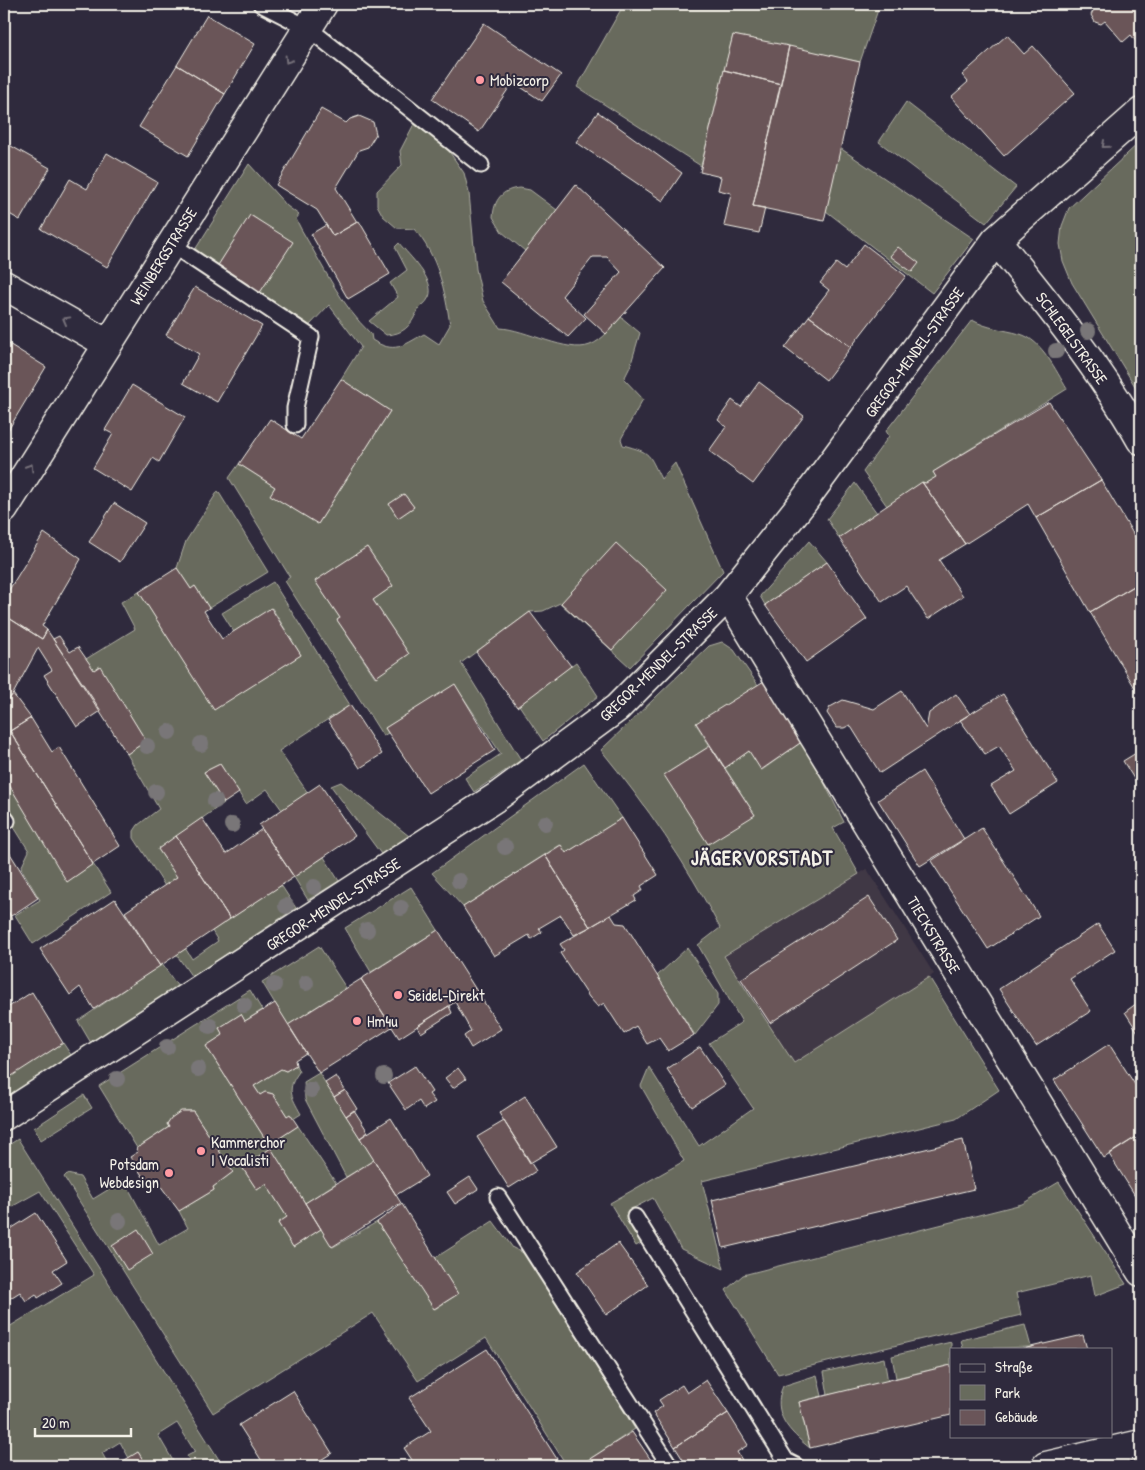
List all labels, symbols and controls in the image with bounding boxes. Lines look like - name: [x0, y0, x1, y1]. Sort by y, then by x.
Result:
- one-way arrow: [284, 54, 294, 63]
- place label: Mobizcorp: [490, 69, 549, 91]
- marker: Mobizcorp: [474, 74, 486, 86]
- one-way arrow: [1101, 139, 1110, 148]
- street label: WEINBERGSTRASSE: [124, 203, 202, 309]
- street label: GREGOR-MENDEL-STRASSE: [859, 282, 969, 422]
- street label: SCHLEGELSTRASSE: [1031, 287, 1113, 389]
- one-way arrow: [62, 316, 71, 326]
- one-way arrow: [23, 464, 33, 473]
- street label: GREGOR-MENDEL-STRASSE: [594, 602, 722, 726]
- district label: JÄGERVORSTADT: [691, 843, 833, 872]
- street label: GREGOR-MENDEL-STRASSE: [262, 852, 404, 956]
- street label: TIECKSTRASSE: [902, 892, 966, 978]
- place label: Seidel-Direkt: [408, 984, 485, 1006]
- marker: Seidel-Direkt: [392, 989, 404, 1001]
- place label: Hm4u: [367, 1010, 398, 1032]
- marker: Hm4u: [351, 1015, 363, 1027]
- place label: Kammerchor I Vocalisti: [211, 1131, 285, 1171]
- marker: Kammerchor I Vocalisti: [195, 1145, 207, 1157]
- place label: Potsdam Webdesign: [99, 1153, 159, 1193]
- marker: Potsdam Webdesign: [163, 1167, 175, 1179]
- legend: [950, 1348, 1112, 1438]
- text: Straße: [995, 1356, 1033, 1377]
- text: Park: [995, 1382, 1020, 1403]
- scale bar: [35, 1405, 131, 1437]
- text: Gebäude: [995, 1406, 1038, 1427]
- text: 20 m: [42, 1412, 69, 1433]

